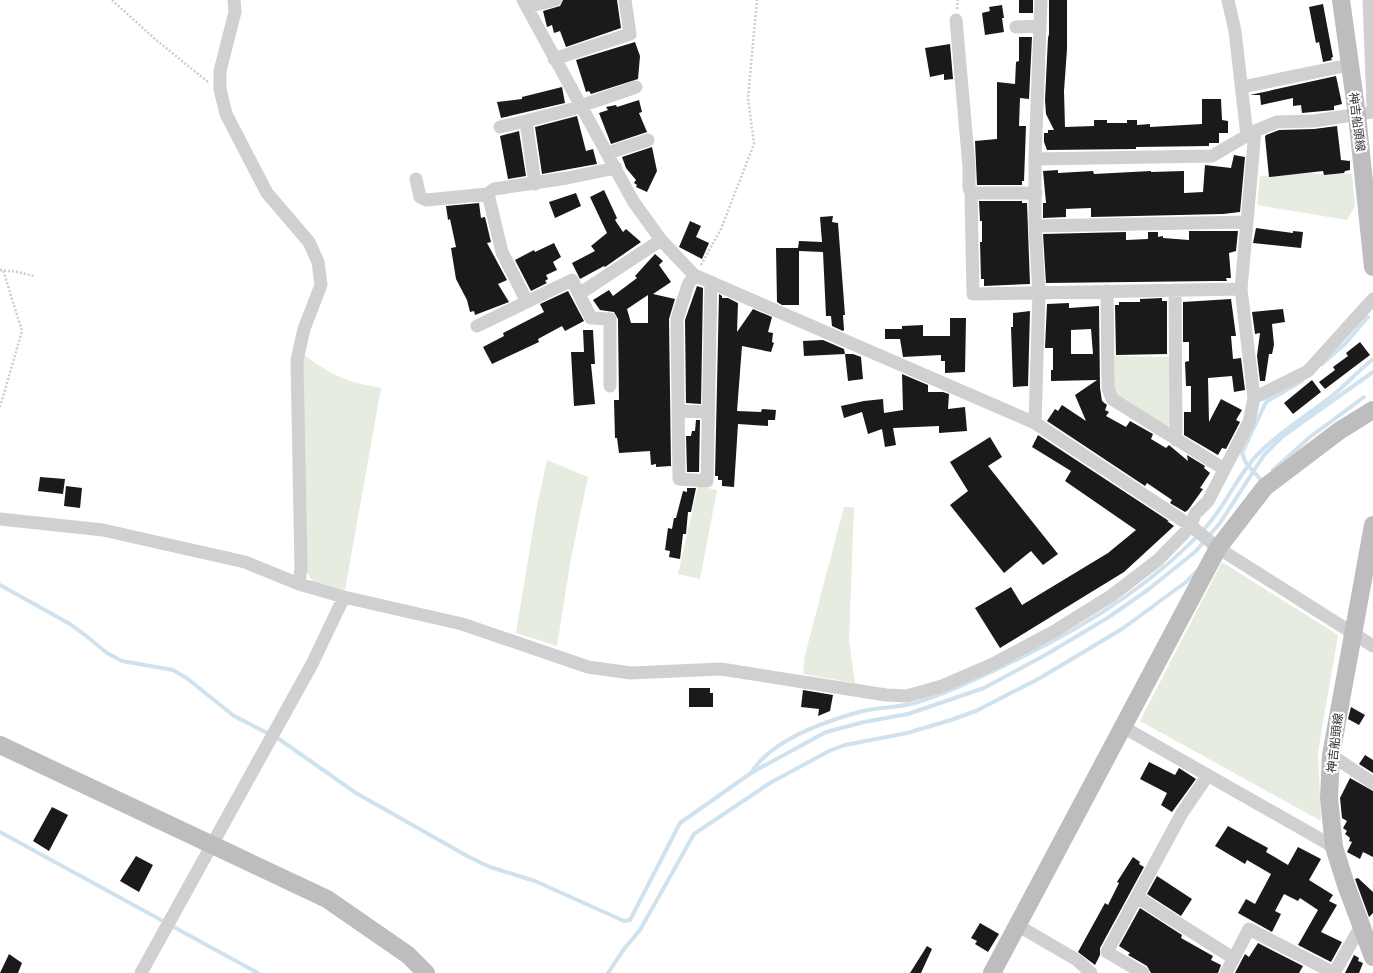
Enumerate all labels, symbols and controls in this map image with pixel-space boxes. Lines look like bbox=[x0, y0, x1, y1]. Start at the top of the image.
street label: 神吉船頭線 bbox=[1347, 91, 1369, 153]
street label: 神吉船頭線 bbox=[1323, 712, 1345, 774]

